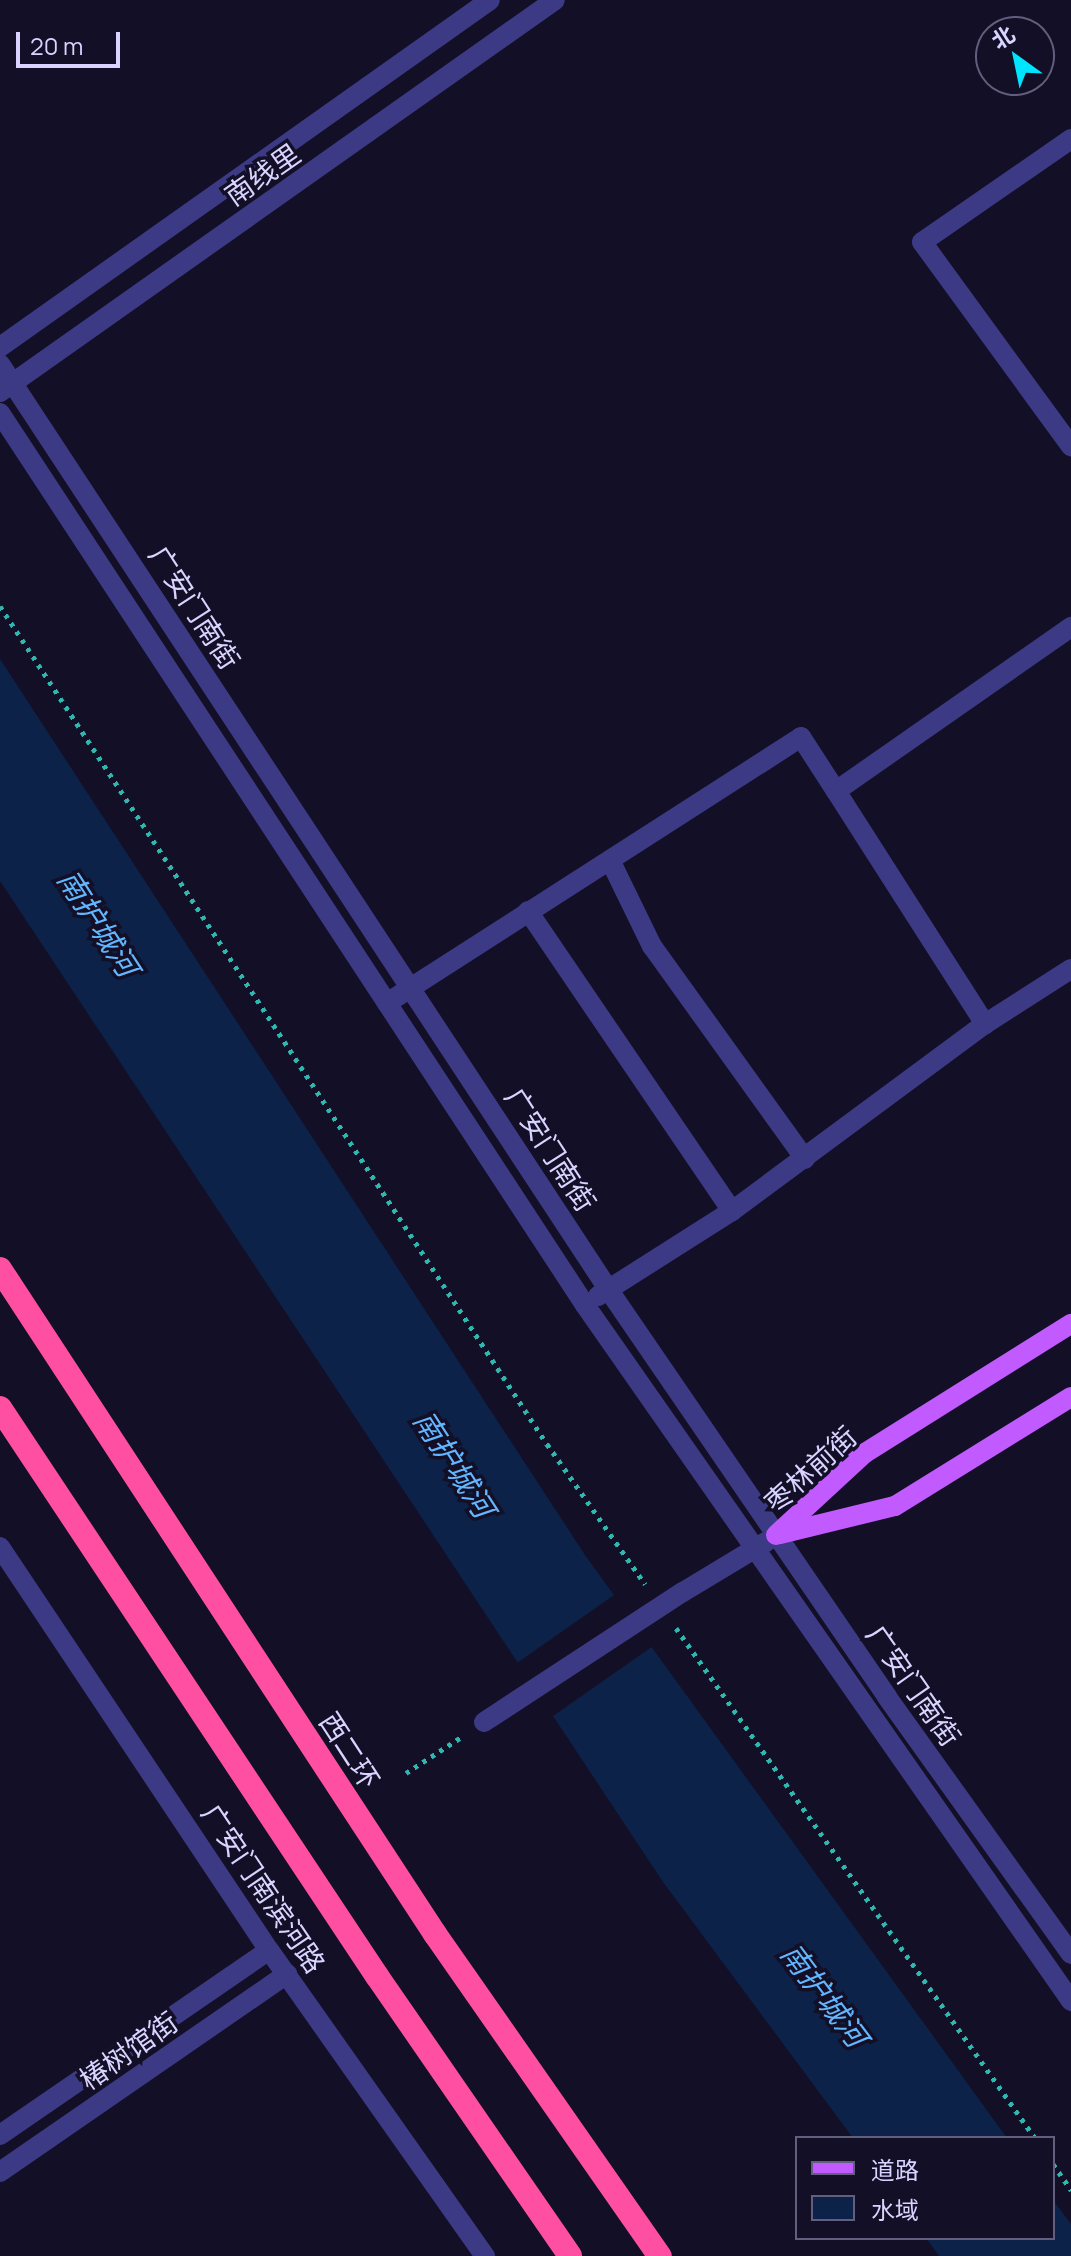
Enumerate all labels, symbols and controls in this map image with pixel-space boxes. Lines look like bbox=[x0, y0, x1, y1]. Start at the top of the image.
scale bar bbox=[20, 16, 124, 66]
north arrow bbox=[975, 16, 1055, 96]
text: 北 bbox=[986, 19, 1020, 56]
text: 20 m bbox=[30, 29, 83, 62]
street label: 南线里 bbox=[218, 136, 306, 212]
street label: 广安门南街 bbox=[143, 539, 247, 675]
water label: 南护城河 bbox=[50, 863, 146, 983]
street label: 广安门南街 bbox=[499, 1081, 603, 1217]
water label: 南护城河 bbox=[406, 1404, 502, 1524]
street label: 枣林前街 bbox=[757, 1419, 863, 1519]
street label: 广安门南街 bbox=[860, 1618, 968, 1752]
street label: 西二环 bbox=[313, 1706, 387, 1794]
street label: 广安门南滨河路 bbox=[195, 1797, 333, 1979]
water label: 南护城河 bbox=[774, 1936, 874, 2054]
street label: 椿树馆街 bbox=[72, 2004, 184, 2096]
legend bbox=[795, 2136, 1055, 2240]
text: 道路 bbox=[871, 2153, 919, 2186]
text: 水域 bbox=[871, 2193, 919, 2226]

